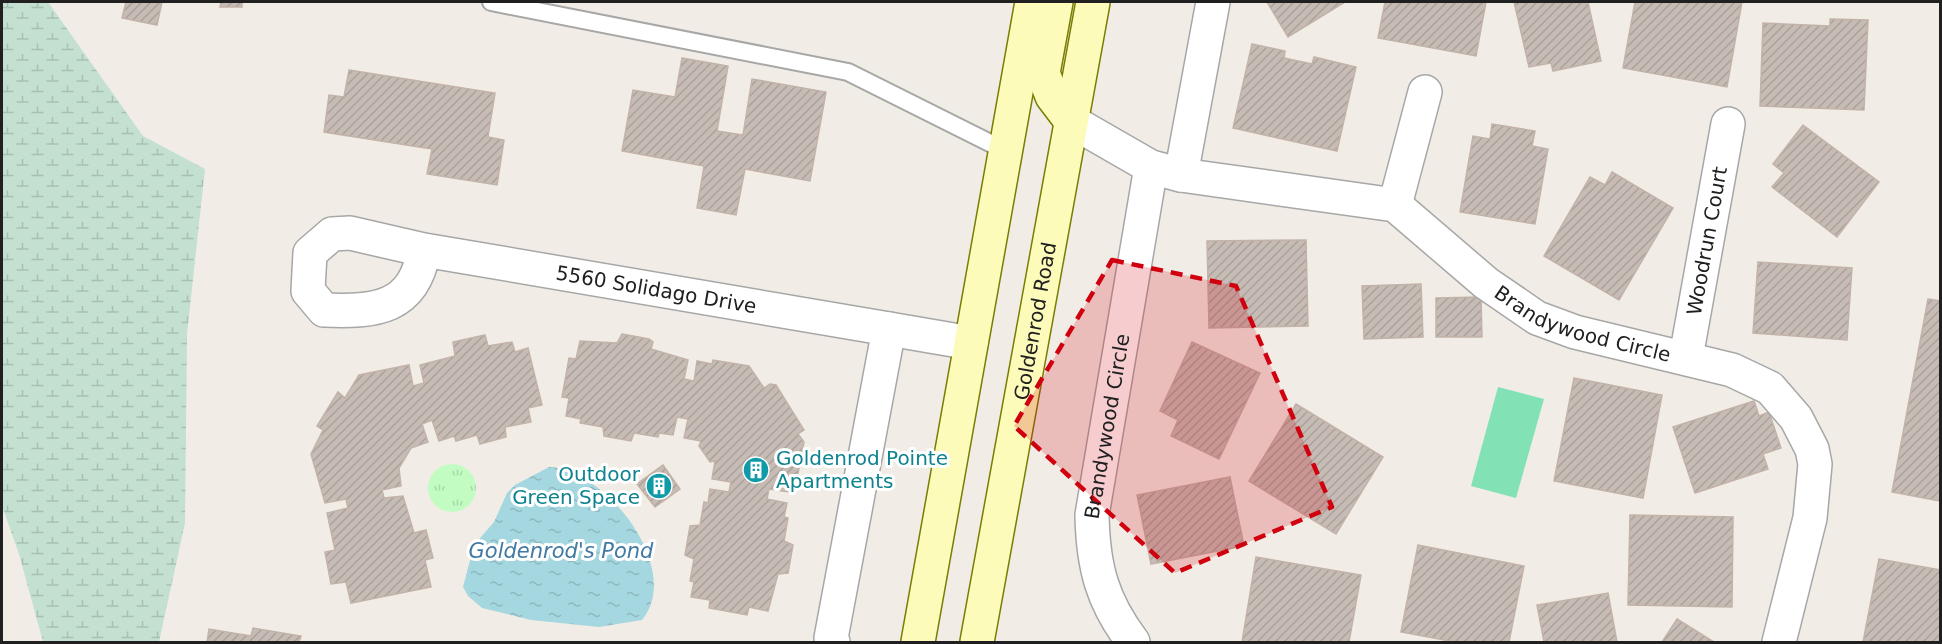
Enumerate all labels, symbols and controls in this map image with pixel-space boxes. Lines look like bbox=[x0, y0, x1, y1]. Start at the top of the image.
street label: Woodrun Court bbox=[1682, 164, 1732, 317]
street label: Goldenrod Road bbox=[1009, 240, 1061, 402]
street label: 5560 Solidago Drive bbox=[554, 261, 758, 318]
street label: Brandywood Circle bbox=[1490, 280, 1673, 367]
street label: Brandywood Circle bbox=[1080, 332, 1135, 521]
place label: Goldenrod Pointe Apartments bbox=[776, 446, 948, 493]
building icon: Goldenrod Pointe Apartments bbox=[741, 455, 771, 485]
place label: Outdoor Green Space bbox=[512, 462, 641, 509]
building icon: Outdoor Green Space bbox=[644, 471, 674, 501]
water label: Goldenrod's Pond bbox=[469, 539, 654, 563]

